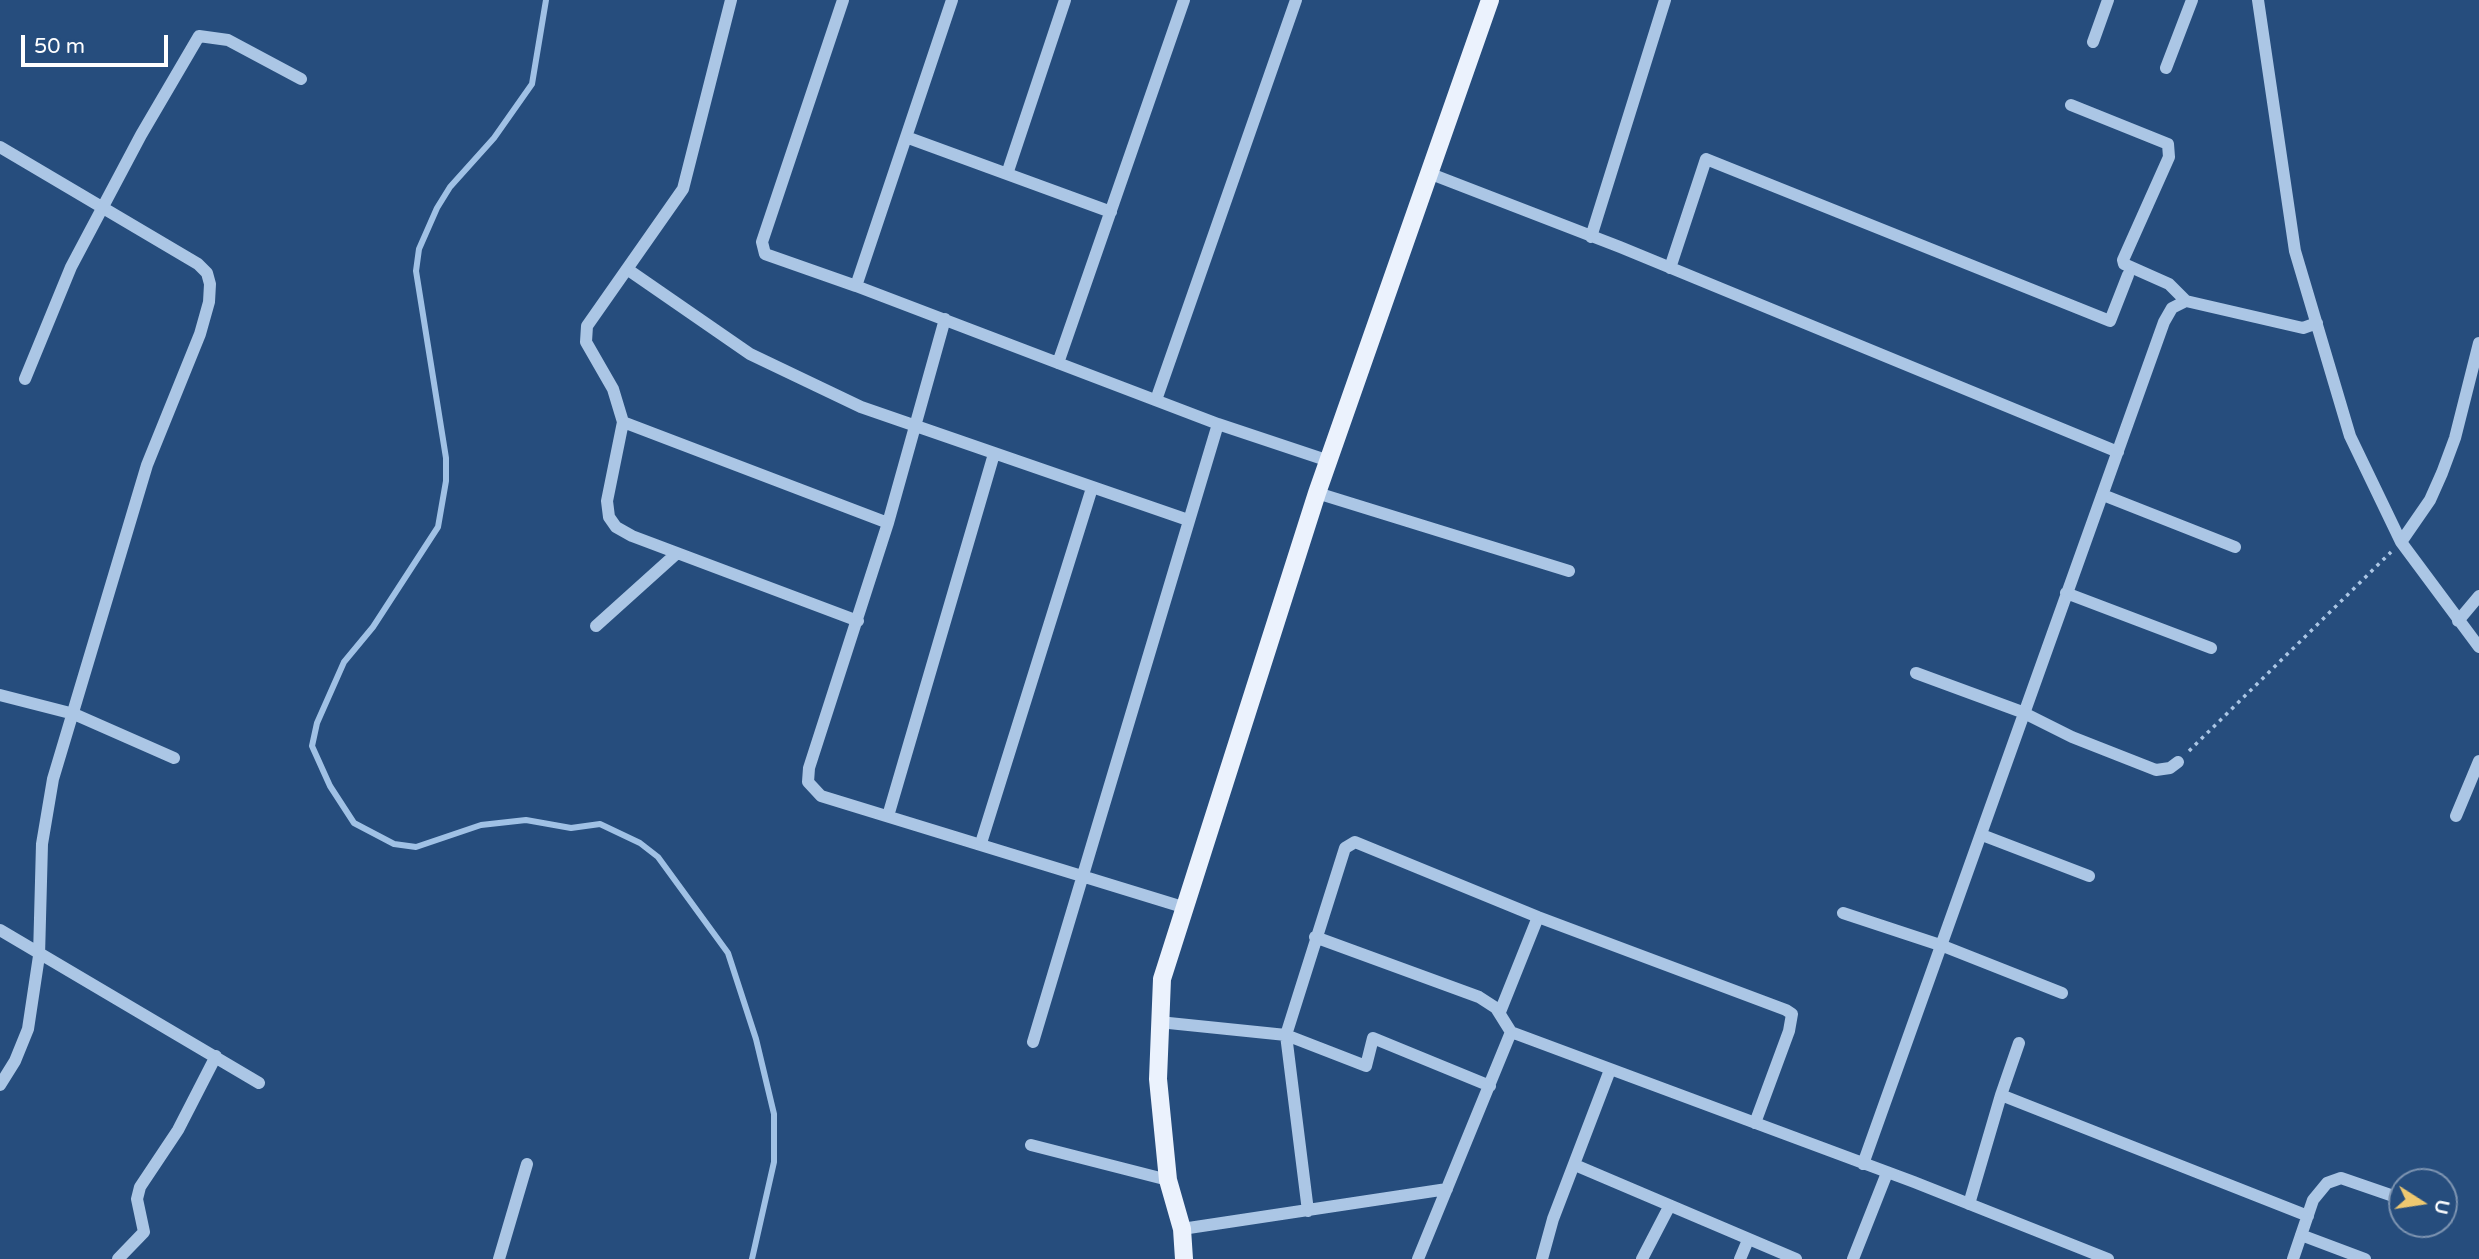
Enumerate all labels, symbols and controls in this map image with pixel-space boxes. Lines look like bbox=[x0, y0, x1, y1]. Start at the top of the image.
scale bar bbox=[24, 21, 172, 65]
text: 50 m bbox=[34, 34, 85, 59]
north arrow bbox=[2388, 1168, 2458, 1238]
text: U bbox=[2429, 1198, 2454, 1216]

